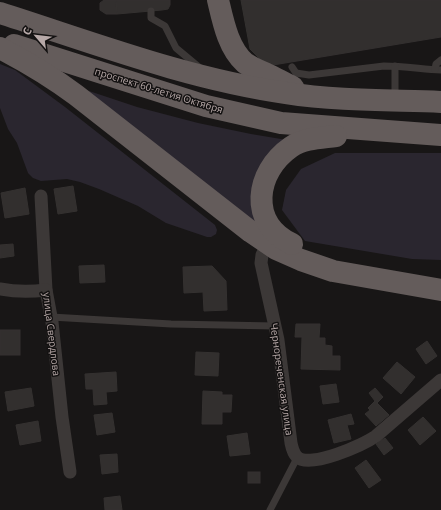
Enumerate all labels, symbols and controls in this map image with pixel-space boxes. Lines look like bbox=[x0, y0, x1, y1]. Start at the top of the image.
north arrow bbox=[16, 16, 56, 56]
text: С bbox=[18, 24, 35, 38]
street label: проспект 60-летия Октября bbox=[93, 64, 225, 116]
street label: улица Свердлова bbox=[40, 291, 64, 377]
street label: Чернореченская улица bbox=[267, 322, 297, 436]

